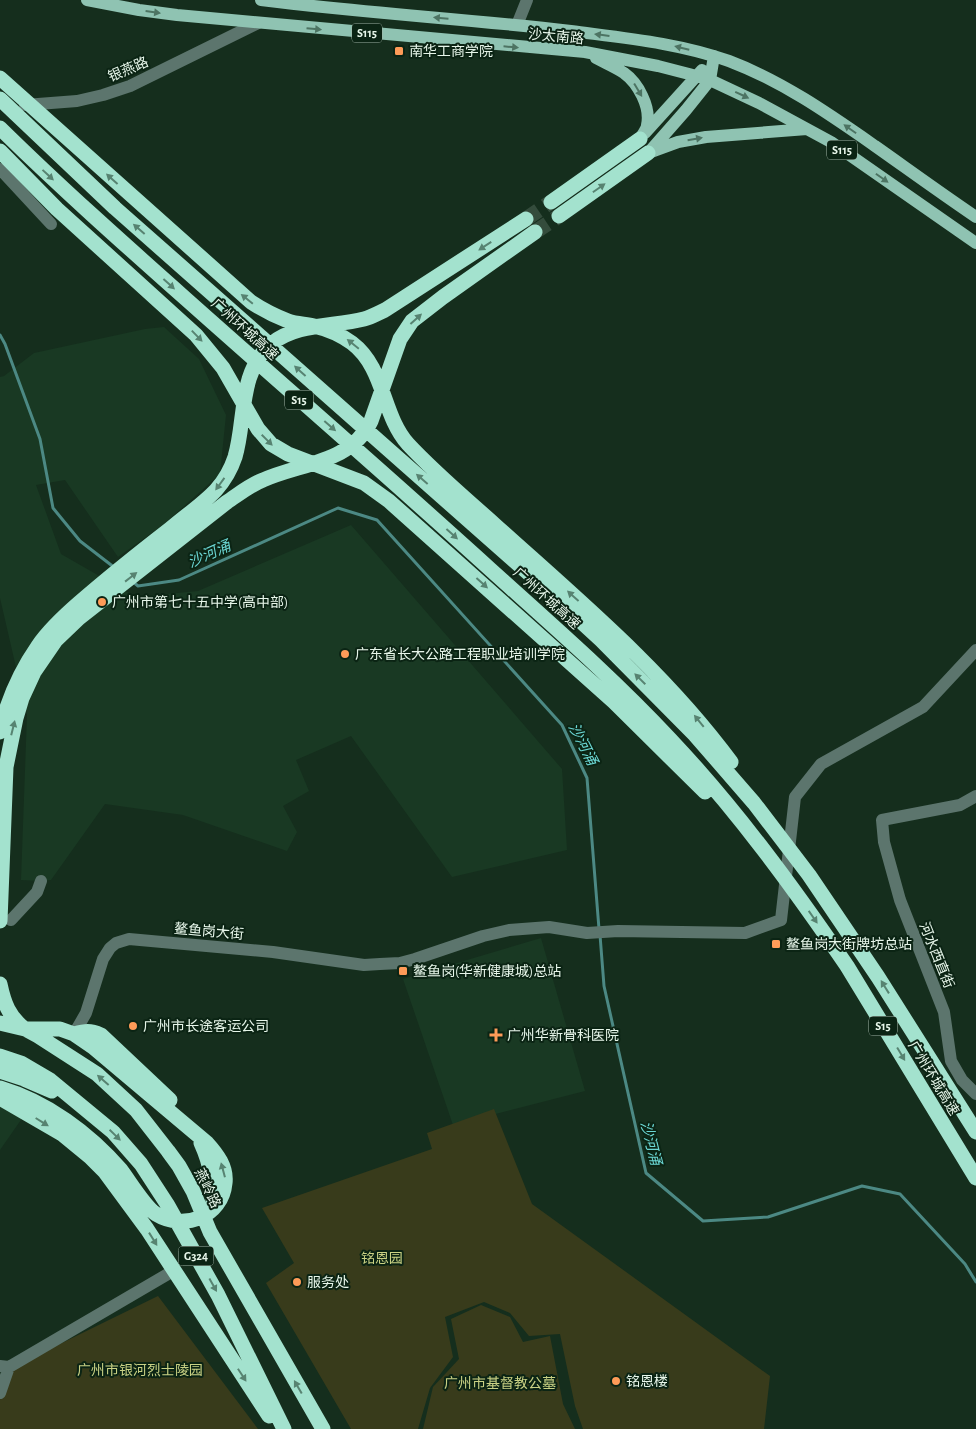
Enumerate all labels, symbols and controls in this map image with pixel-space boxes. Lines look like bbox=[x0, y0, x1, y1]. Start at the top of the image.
one-way arrow bbox=[145, 9, 161, 17]
one-way arrow bbox=[432, 13, 448, 21]
road number: S115 bbox=[352, 23, 382, 42]
one-way arrow bbox=[306, 25, 322, 33]
street label: 沙太南路 bbox=[527, 27, 585, 46]
one-way arrow bbox=[594, 31, 610, 39]
place label: 南华工商学院 bbox=[409, 43, 493, 59]
one-way arrow bbox=[503, 43, 519, 51]
one-way arrow bbox=[675, 44, 690, 52]
marker: 南华工商学院 bbox=[393, 45, 405, 57]
street label: 银燕路 bbox=[106, 54, 150, 85]
one-way arrow bbox=[633, 83, 642, 96]
one-way arrow bbox=[735, 92, 749, 100]
one-way arrow bbox=[843, 124, 857, 134]
one-way arrow bbox=[687, 135, 703, 143]
road number: S115 bbox=[827, 140, 857, 160]
one-way arrow bbox=[42, 169, 54, 181]
one-way arrow bbox=[107, 173, 119, 185]
one-way arrow bbox=[875, 173, 889, 183]
one-way arrow bbox=[592, 183, 606, 193]
one-way arrow bbox=[133, 224, 145, 235]
one-way arrow bbox=[479, 241, 492, 251]
one-way arrow bbox=[162, 278, 174, 290]
one-way arrow bbox=[241, 293, 254, 304]
street label: 广州环城高速 bbox=[208, 295, 282, 363]
one-way arrow bbox=[410, 313, 423, 324]
one-way arrow bbox=[191, 329, 203, 341]
one-way arrow bbox=[346, 339, 359, 350]
one-way arrow bbox=[294, 366, 307, 377]
road number: S15 bbox=[285, 390, 313, 410]
one-way arrow bbox=[323, 421, 336, 432]
one-way arrow bbox=[261, 434, 273, 446]
one-way arrow bbox=[415, 474, 428, 485]
one-way arrow bbox=[215, 477, 225, 491]
one-way arrow bbox=[445, 528, 457, 540]
water label: 沙河涌 bbox=[185, 537, 235, 570]
street label: 广州环城高速 bbox=[510, 564, 584, 632]
one-way arrow bbox=[124, 571, 137, 582]
one-way arrow bbox=[475, 577, 487, 589]
one-way arrow bbox=[568, 590, 580, 602]
place label: 广州市第七十五中学(高中部) bbox=[112, 594, 288, 610]
marker: 广州市第七十五中学(高中部) bbox=[96, 596, 108, 608]
place label: 广东省长大公路工程职业培训学院 bbox=[355, 646, 565, 662]
marker: 广东省长大公路工程职业培训学院 bbox=[339, 648, 351, 660]
one-way arrow bbox=[634, 673, 646, 685]
one-way arrow bbox=[694, 715, 705, 728]
water label: 沙河涌 bbox=[566, 720, 601, 769]
one-way arrow bbox=[9, 721, 17, 736]
one-way arrow bbox=[808, 911, 818, 924]
street label: 鳌鱼岗大街 bbox=[173, 920, 245, 942]
street label: 河水西直街 bbox=[916, 920, 957, 990]
place label: 鳌鱼岗大街牌坊总站 bbox=[786, 936, 912, 952]
marker: 鳌鱼岗大街牌坊总站 bbox=[770, 938, 782, 950]
place label: 鳌鱼岗(华新健康城)总站 bbox=[413, 963, 561, 979]
marker: 鳌鱼岗(华新健康城)总站 bbox=[397, 965, 409, 977]
one-way arrow bbox=[880, 980, 889, 993]
road number: S15 bbox=[869, 1016, 897, 1036]
place label: 广州市长途客运公司 bbox=[143, 1018, 269, 1034]
marker: 广州市长途客运公司 bbox=[127, 1020, 139, 1032]
place label: 广州华新骨科医院 bbox=[507, 1027, 619, 1043]
marker: 广州华新骨科医院 bbox=[489, 1028, 503, 1042]
street label: 广州环城高速 bbox=[906, 1038, 962, 1118]
one-way arrow bbox=[896, 1048, 905, 1061]
one-way arrow bbox=[97, 1074, 110, 1085]
one-way arrow bbox=[36, 1118, 49, 1127]
water label: 沙河涌 bbox=[638, 1119, 665, 1169]
one-way arrow bbox=[109, 1129, 121, 1141]
one-way arrow bbox=[219, 1163, 227, 1178]
street label: 燕岭路 bbox=[192, 1166, 224, 1210]
one-way arrow bbox=[149, 1232, 158, 1245]
road number: G324 bbox=[178, 1246, 214, 1266]
park label: 铭恩园 bbox=[361, 1251, 403, 1266]
place label: 服务处 bbox=[307, 1275, 349, 1290]
marker: 服务处 bbox=[291, 1276, 303, 1288]
one-way arrow bbox=[208, 1279, 217, 1292]
park label: 广州市银河烈士陵园 bbox=[77, 1362, 203, 1378]
one-way arrow bbox=[237, 1368, 247, 1381]
place label: 铭恩楼 bbox=[626, 1374, 668, 1389]
park label: 广州市基督教公墓 bbox=[444, 1375, 556, 1391]
marker: 铭恩楼 bbox=[610, 1375, 622, 1387]
one-way arrow bbox=[294, 1380, 303, 1393]

